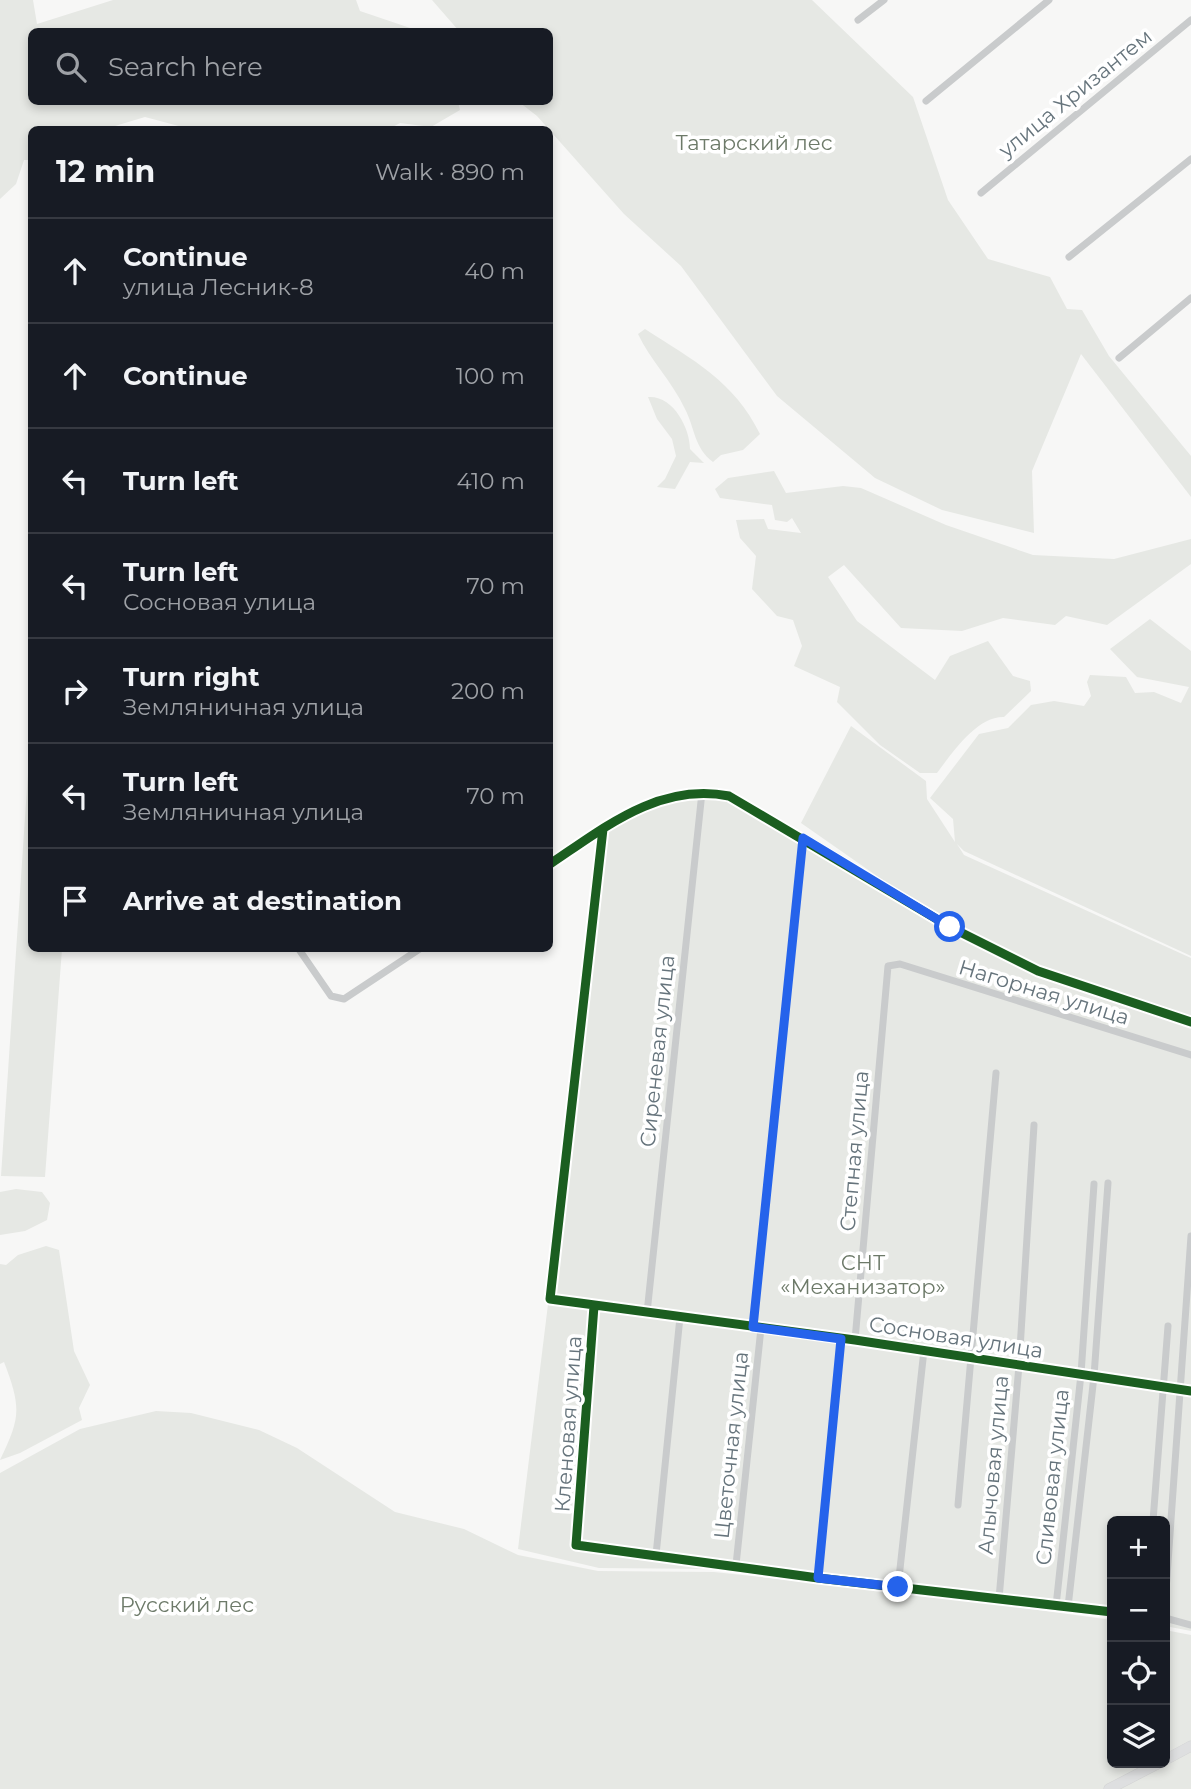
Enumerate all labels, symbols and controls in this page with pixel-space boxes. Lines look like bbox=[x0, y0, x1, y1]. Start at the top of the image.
street label: улица Хризантем bbox=[993, 24, 1157, 163]
search box bbox=[28, 28, 553, 105]
icon: search bbox=[52, 48, 90, 86]
text: Search here bbox=[108, 51, 263, 83]
park label: Татарский лес bbox=[675, 130, 833, 155]
text: 12 min bbox=[56, 153, 155, 190]
text: Walk · 890 m bbox=[375, 158, 525, 186]
text: Continue bbox=[123, 241, 248, 273]
icon: ahead bbox=[56, 252, 94, 290]
text: 40 m bbox=[464, 257, 525, 285]
text: улица Лесник-8 bbox=[123, 273, 314, 301]
icon: ahead bbox=[56, 357, 94, 395]
text: Continue bbox=[123, 360, 248, 392]
text: 100 m bbox=[456, 362, 525, 390]
icon: left bbox=[56, 462, 94, 500]
text: Turn left bbox=[123, 465, 239, 497]
text: 410 m bbox=[456, 467, 525, 495]
text: Turn left bbox=[123, 556, 239, 588]
icon: left bbox=[56, 567, 94, 605]
text: 70 m bbox=[466, 572, 525, 600]
text: Сосновая улица bbox=[123, 588, 316, 616]
text: Turn right bbox=[123, 661, 259, 693]
icon: right bbox=[56, 672, 94, 710]
text: 200 m bbox=[451, 677, 525, 705]
text: Земляничная улица bbox=[123, 693, 364, 721]
text: Turn left bbox=[123, 766, 239, 798]
icon: left bbox=[56, 777, 94, 815]
text: 70 m bbox=[466, 782, 525, 810]
text: Земляничная улица bbox=[123, 798, 364, 826]
icon: arrive bbox=[56, 882, 94, 920]
text: Arrive at destination bbox=[123, 885, 402, 917]
route start bbox=[934, 911, 965, 942]
street label: Сиреневая улица bbox=[634, 954, 680, 1148]
street label: Нагорная улица bbox=[956, 954, 1132, 1030]
street label: Степная улица bbox=[835, 1069, 873, 1233]
park label: СНТ «Механизатор» bbox=[780, 1250, 946, 1299]
street label: Сосновая улица bbox=[867, 1311, 1045, 1363]
street label: Кленовая улица bbox=[549, 1335, 587, 1513]
street label: Цветочная улица bbox=[709, 1350, 753, 1540]
street label: Алычовая улица bbox=[973, 1374, 1013, 1556]
street label: Сливовая улица bbox=[1030, 1388, 1074, 1566]
map controls bbox=[1107, 1516, 1170, 1768]
button: + bbox=[1107, 1516, 1170, 1579]
route end bbox=[882, 1571, 913, 1602]
button: − bbox=[1107, 1579, 1170, 1642]
park label: Русский лес bbox=[120, 1592, 254, 1617]
button: locate bbox=[1107, 1642, 1170, 1705]
button: layers bbox=[1107, 1705, 1170, 1768]

